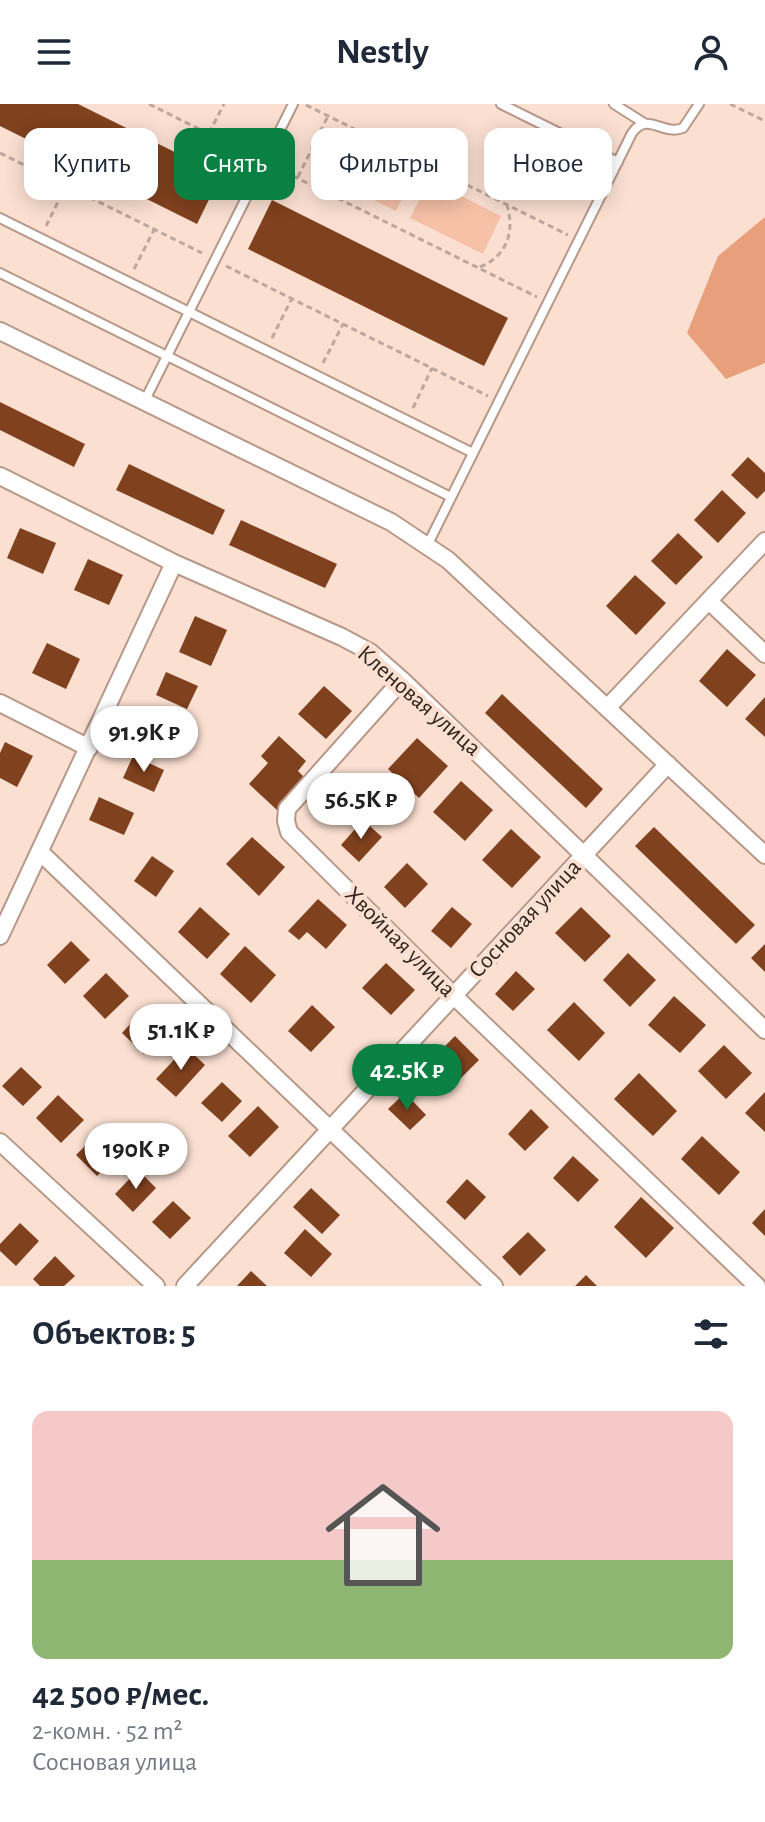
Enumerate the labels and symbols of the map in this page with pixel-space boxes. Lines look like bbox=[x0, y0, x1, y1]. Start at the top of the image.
street label: Кленовая улица bbox=[353, 641, 485, 761]
pin: 91.9K ₽ bbox=[70, 706, 218, 774]
pin: 56.5K ₽ bbox=[287, 773, 435, 841]
street label: Сосновая улица bbox=[464, 855, 586, 983]
street label: Хвойная улица bbox=[340, 882, 460, 1002]
pin: 51.1K ₽ bbox=[107, 1004, 255, 1072]
pin: 42.5K ₽ bbox=[333, 1044, 481, 1112]
pin: 190K ₽ bbox=[71, 1123, 201, 1191]

